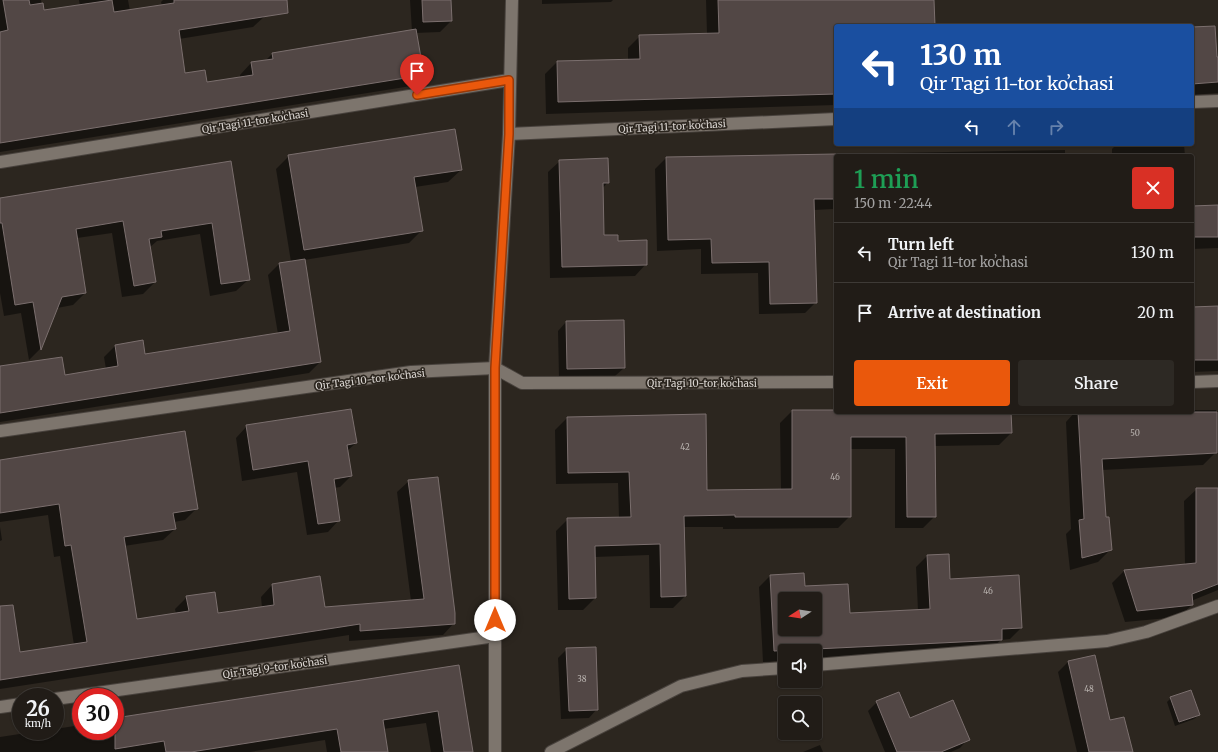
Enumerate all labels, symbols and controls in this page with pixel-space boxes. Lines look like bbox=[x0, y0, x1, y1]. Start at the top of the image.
text: 130 m bbox=[920, 37, 1002, 73]
icon: left bbox=[854, 40, 906, 92]
pin bbox=[400, 54, 434, 95]
icon: arrive bbox=[406, 60, 428, 82]
text: Qir Tagi 11-tor koʼchasi bbox=[920, 72, 1114, 95]
street label: Qir Tagi 11-tor koʼchasi bbox=[201, 107, 309, 136]
icon: left bbox=[961, 116, 983, 138]
icon: ahead bbox=[1003, 116, 1025, 138]
icon: right bbox=[1045, 116, 1067, 138]
street label: Qir Tagi 11-tor koʼchasi bbox=[618, 117, 726, 136]
text: 1 min bbox=[854, 164, 919, 195]
button: close bbox=[1132, 167, 1174, 209]
text: 150 m · 22:44 bbox=[854, 195, 932, 212]
text: Turn left bbox=[888, 235, 954, 254]
icon: left bbox=[854, 242, 876, 264]
text: 130 m bbox=[1131, 243, 1174, 262]
text: Qir Tagi 11-tor koʼchasi bbox=[888, 254, 1028, 271]
icon: arrive bbox=[854, 302, 876, 324]
text: Arrive at destination bbox=[888, 303, 1041, 322]
text: 20 m bbox=[1137, 303, 1174, 322]
button: Exit bbox=[854, 360, 1010, 406]
button: Share bbox=[1018, 360, 1174, 406]
street label: Qir Tagi 10-tor koʼchasi bbox=[315, 366, 425, 393]
street label: Qir Tagi 10-tor koʼchasi bbox=[647, 377, 757, 390]
house number: 50 bbox=[1130, 428, 1140, 438]
house number: 42 bbox=[680, 442, 690, 452]
house number: 46 bbox=[830, 472, 840, 482]
house number: 46 bbox=[983, 586, 993, 596]
north arrow bbox=[778, 592, 822, 636]
map controls bbox=[778, 592, 822, 740]
position arrow bbox=[474, 599, 516, 641]
button: sound bbox=[778, 644, 822, 688]
street label: Qir Tagi 9-tor koʼchasi bbox=[222, 654, 328, 681]
house number: 38 bbox=[577, 674, 587, 684]
house number: 48 bbox=[1084, 684, 1094, 694]
speed limit sign: 30 bbox=[72, 688, 124, 740]
text: 26 bbox=[26, 696, 50, 721]
button: search bbox=[778, 696, 822, 740]
text: km/h bbox=[25, 717, 51, 730]

